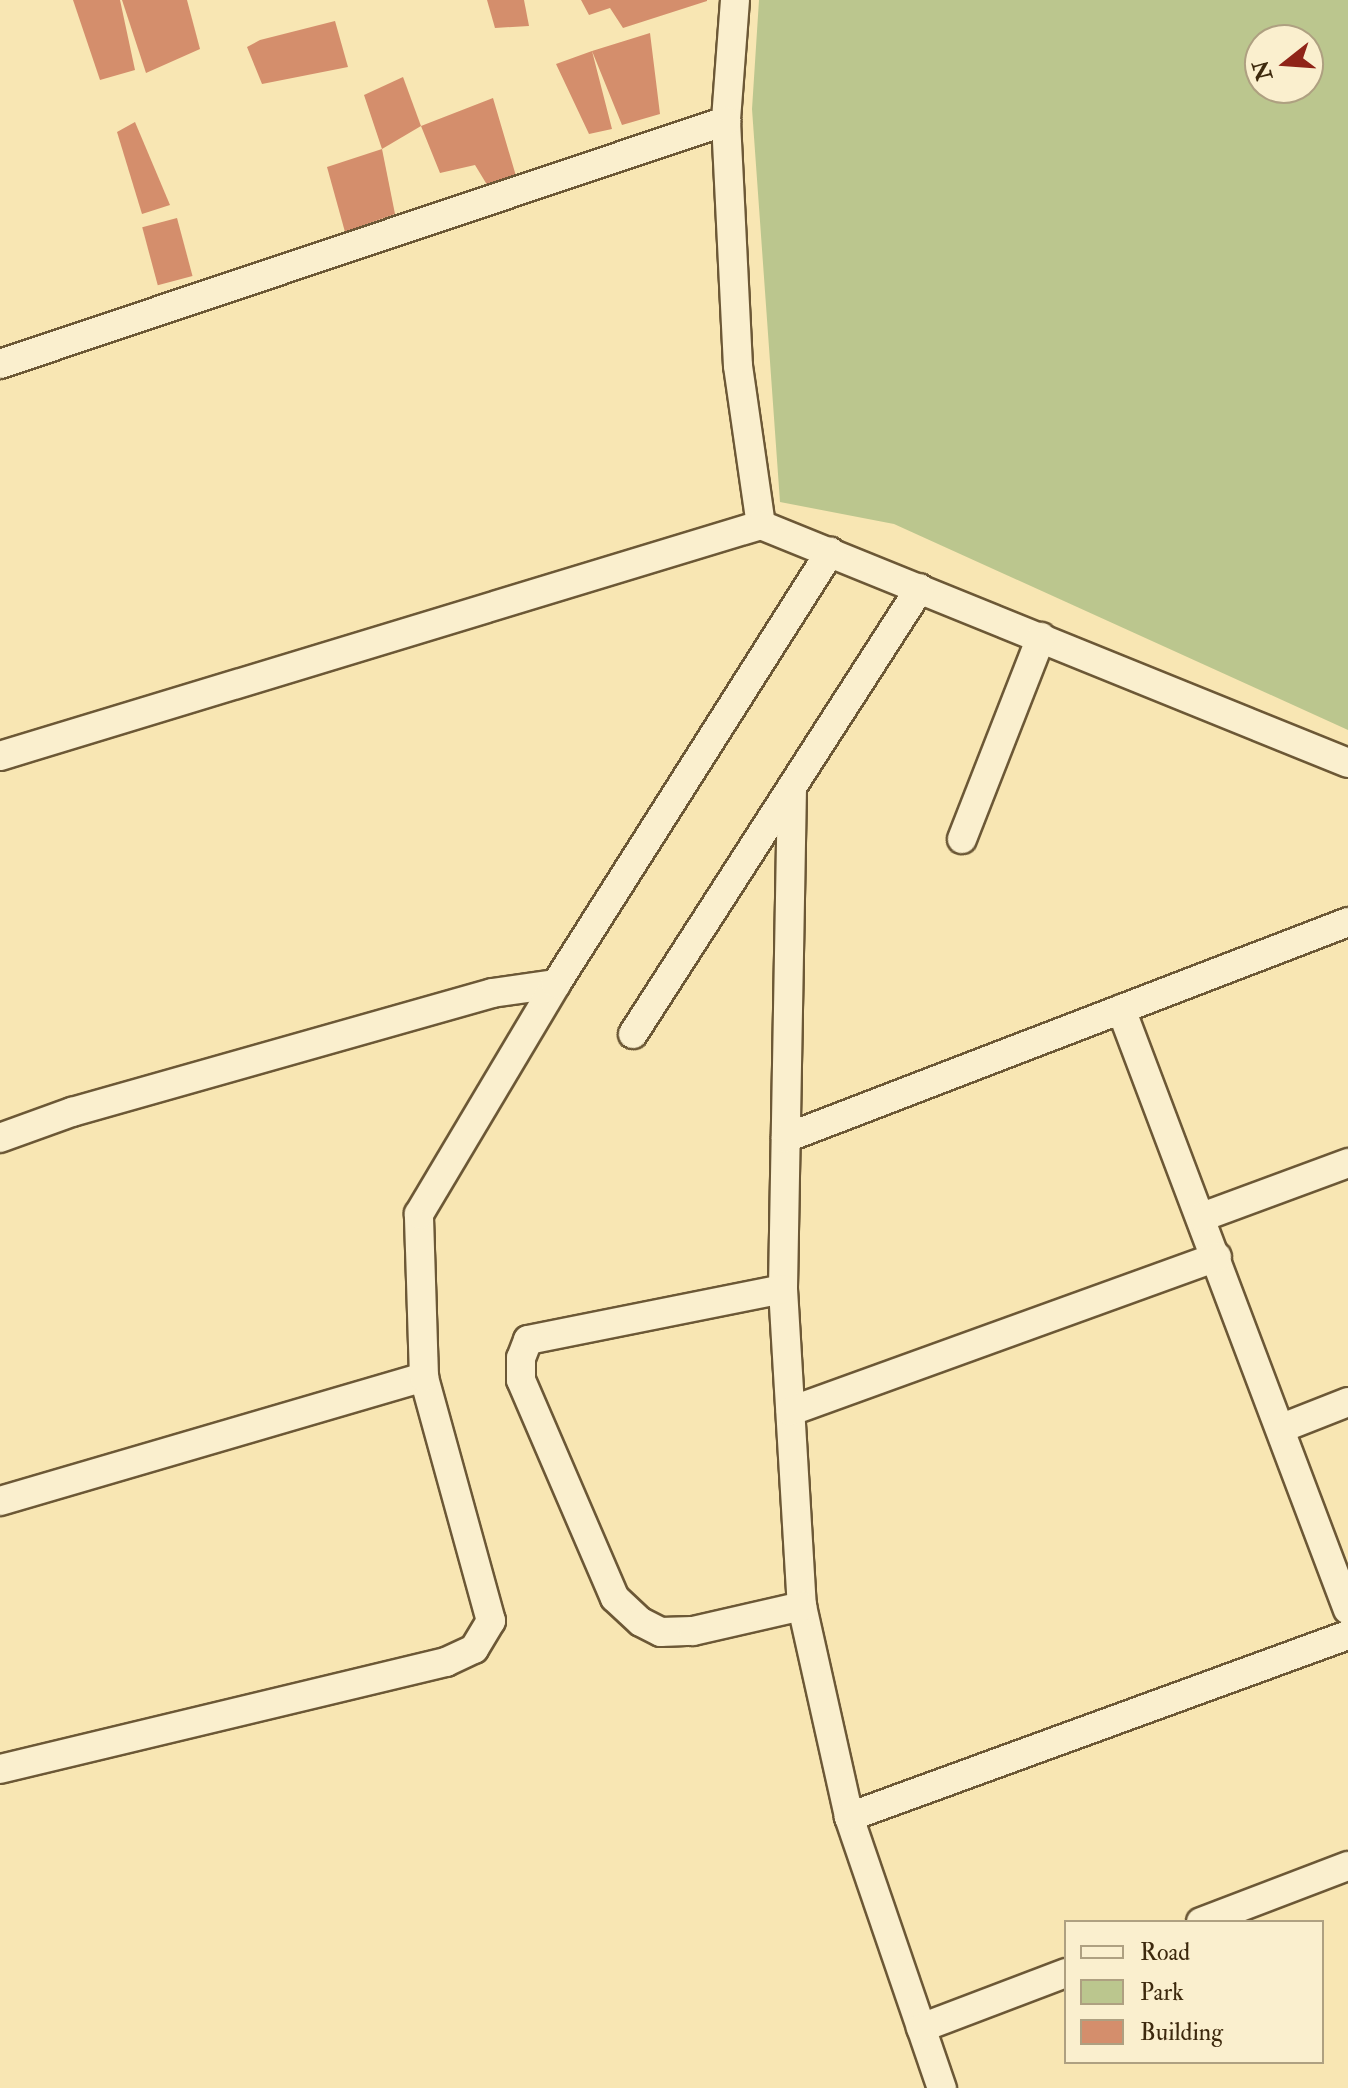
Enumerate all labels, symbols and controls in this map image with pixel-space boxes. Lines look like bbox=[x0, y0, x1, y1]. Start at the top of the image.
north arrow bbox=[1244, 24, 1324, 104]
text: N bbox=[1247, 57, 1279, 84]
legend bbox=[1064, 1920, 1324, 2064]
text: Road bbox=[1140, 1937, 1190, 1968]
text: Park bbox=[1140, 1977, 1184, 2008]
text: Building bbox=[1140, 2017, 1223, 2048]

